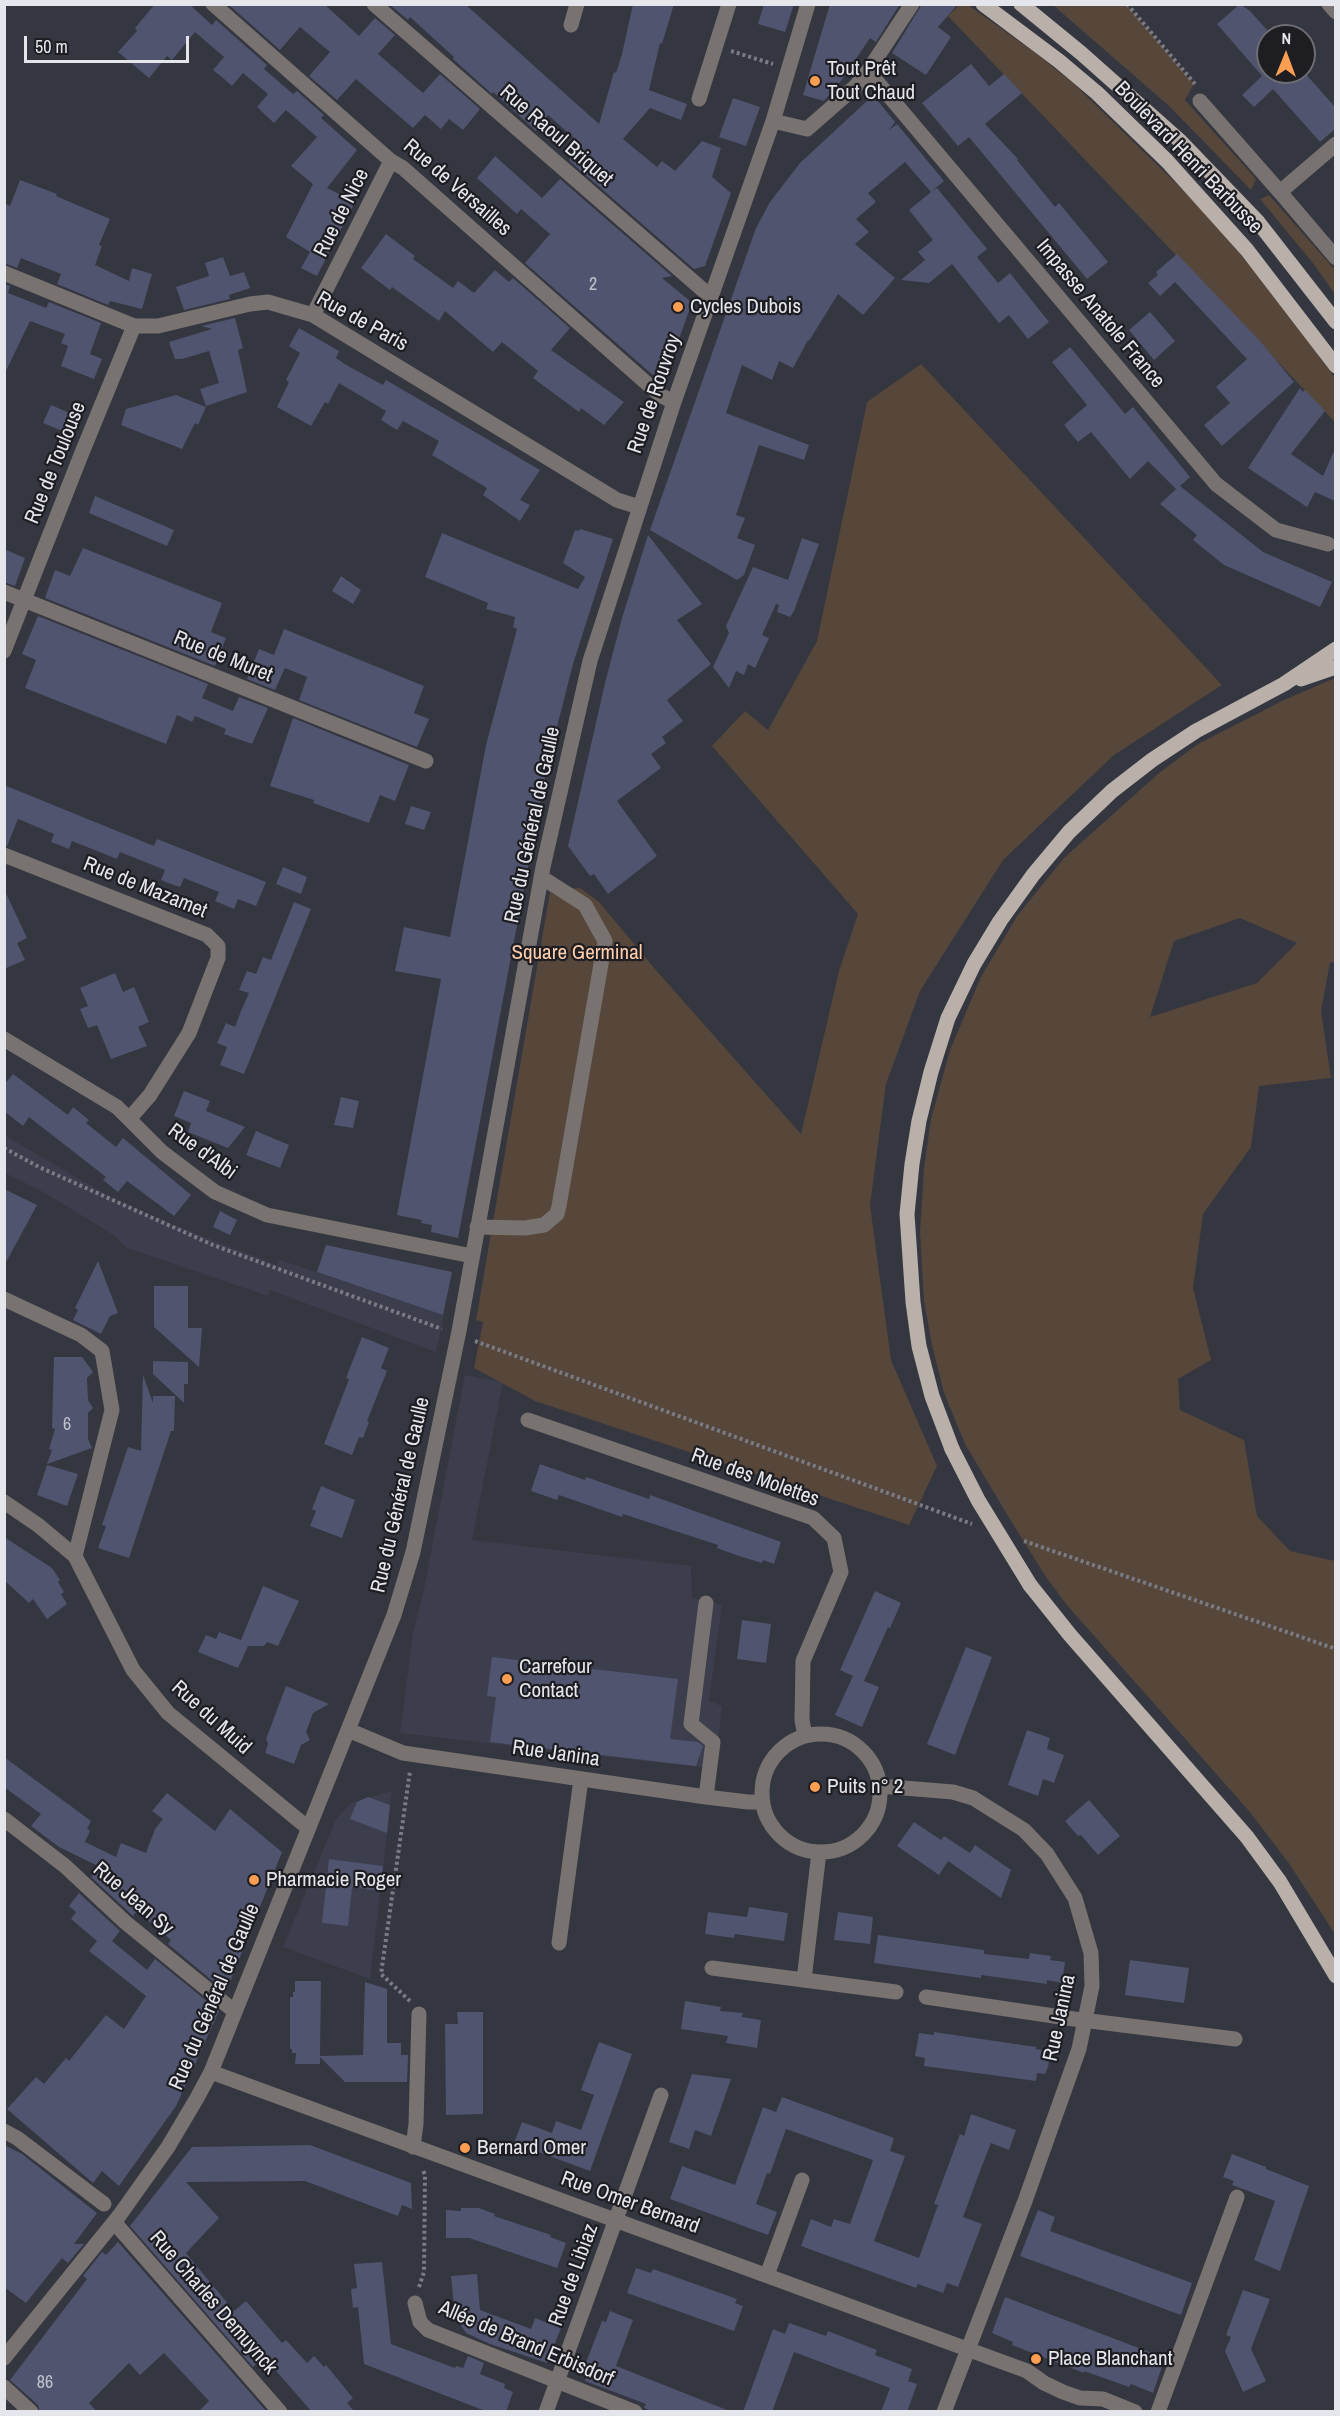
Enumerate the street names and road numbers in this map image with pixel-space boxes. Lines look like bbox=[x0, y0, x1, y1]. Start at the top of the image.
street label: Boulevard Henri Barbusse bbox=[1109, 77, 1267, 239]
street label: Rue Raoul Briquet bbox=[494, 80, 618, 192]
street label: Rue de Versailles bbox=[398, 134, 516, 242]
street label: Rue de Nice bbox=[309, 165, 375, 261]
street label: Impasse Anatole France bbox=[1030, 234, 1170, 394]
street label: Rue de Paris bbox=[312, 287, 412, 357]
street label: Rue de Rouvroy bbox=[623, 331, 687, 457]
street label: Rue de Toulouse bbox=[20, 398, 92, 528]
street label: Rue de Muret bbox=[170, 626, 276, 688]
street label: Rue du Général de Gaulle bbox=[500, 725, 566, 925]
street label: Rue de Mazamet bbox=[79, 852, 211, 924]
street label: Rue d'Albi bbox=[163, 1119, 241, 1185]
street label: Rue du Général de Gaulle bbox=[366, 1395, 436, 1595]
street label: Rue des Molettes bbox=[688, 1443, 822, 1513]
street label: Rue du Muid bbox=[166, 1676, 256, 1760]
street label: Rue Janina bbox=[511, 1735, 601, 1773]
street label: Rue Jean Sy bbox=[88, 1857, 178, 1941]
street label: Rue du Général de Gaulle bbox=[164, 1900, 266, 2094]
street label: Rue Janina bbox=[1039, 1972, 1081, 2064]
street label: Rue Omer Bernard bbox=[557, 2166, 703, 2240]
street label: Rue de Libiaz bbox=[544, 2220, 604, 2330]
street label: Rue Charles Demuynck bbox=[144, 2226, 282, 2380]
street label: Allée de Brand Erbisdorf bbox=[435, 2296, 617, 2392]

